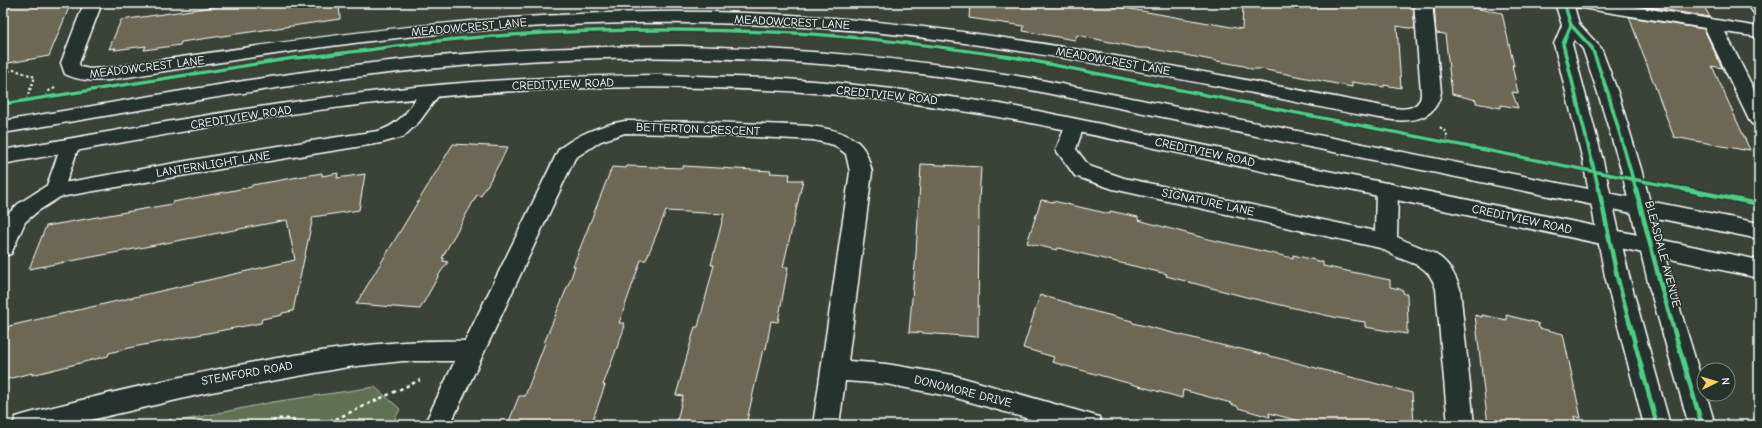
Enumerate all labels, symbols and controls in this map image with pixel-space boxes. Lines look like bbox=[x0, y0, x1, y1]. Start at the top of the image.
street label: MEADOWCREST LANE bbox=[734, 12, 850, 32]
street label: MEADOWCREST LANE bbox=[411, 15, 527, 39]
street label: MEADOWCREST LANE bbox=[1055, 44, 1171, 78]
street label: MEADOWCREST LANE bbox=[89, 53, 205, 81]
street label: CREDITVIEW ROAD bbox=[512, 75, 614, 93]
street label: CREDITVIEW ROAD bbox=[836, 83, 938, 107]
street label: CREDITVIEW ROAD bbox=[189, 102, 293, 132]
street label: BETTERTON CRESCENT bbox=[636, 120, 761, 138]
street label: CREDITVIEW ROAD bbox=[1154, 135, 1256, 169]
street label: LANTERNLIGHT LANE bbox=[155, 148, 271, 180]
street label: SIGNATURE LANE bbox=[1160, 185, 1256, 219]
street label: BLEASDALE AVENUE bbox=[1642, 199, 1684, 309]
street label: CREDITVIEW ROAD bbox=[1471, 202, 1573, 236]
street label: STEMFORD ROAD bbox=[200, 358, 294, 388]
north arrow bbox=[1696, 362, 1736, 402]
street label: DONOMORE DRIVE bbox=[913, 372, 1013, 410]
text: N bbox=[1719, 377, 1732, 385]

